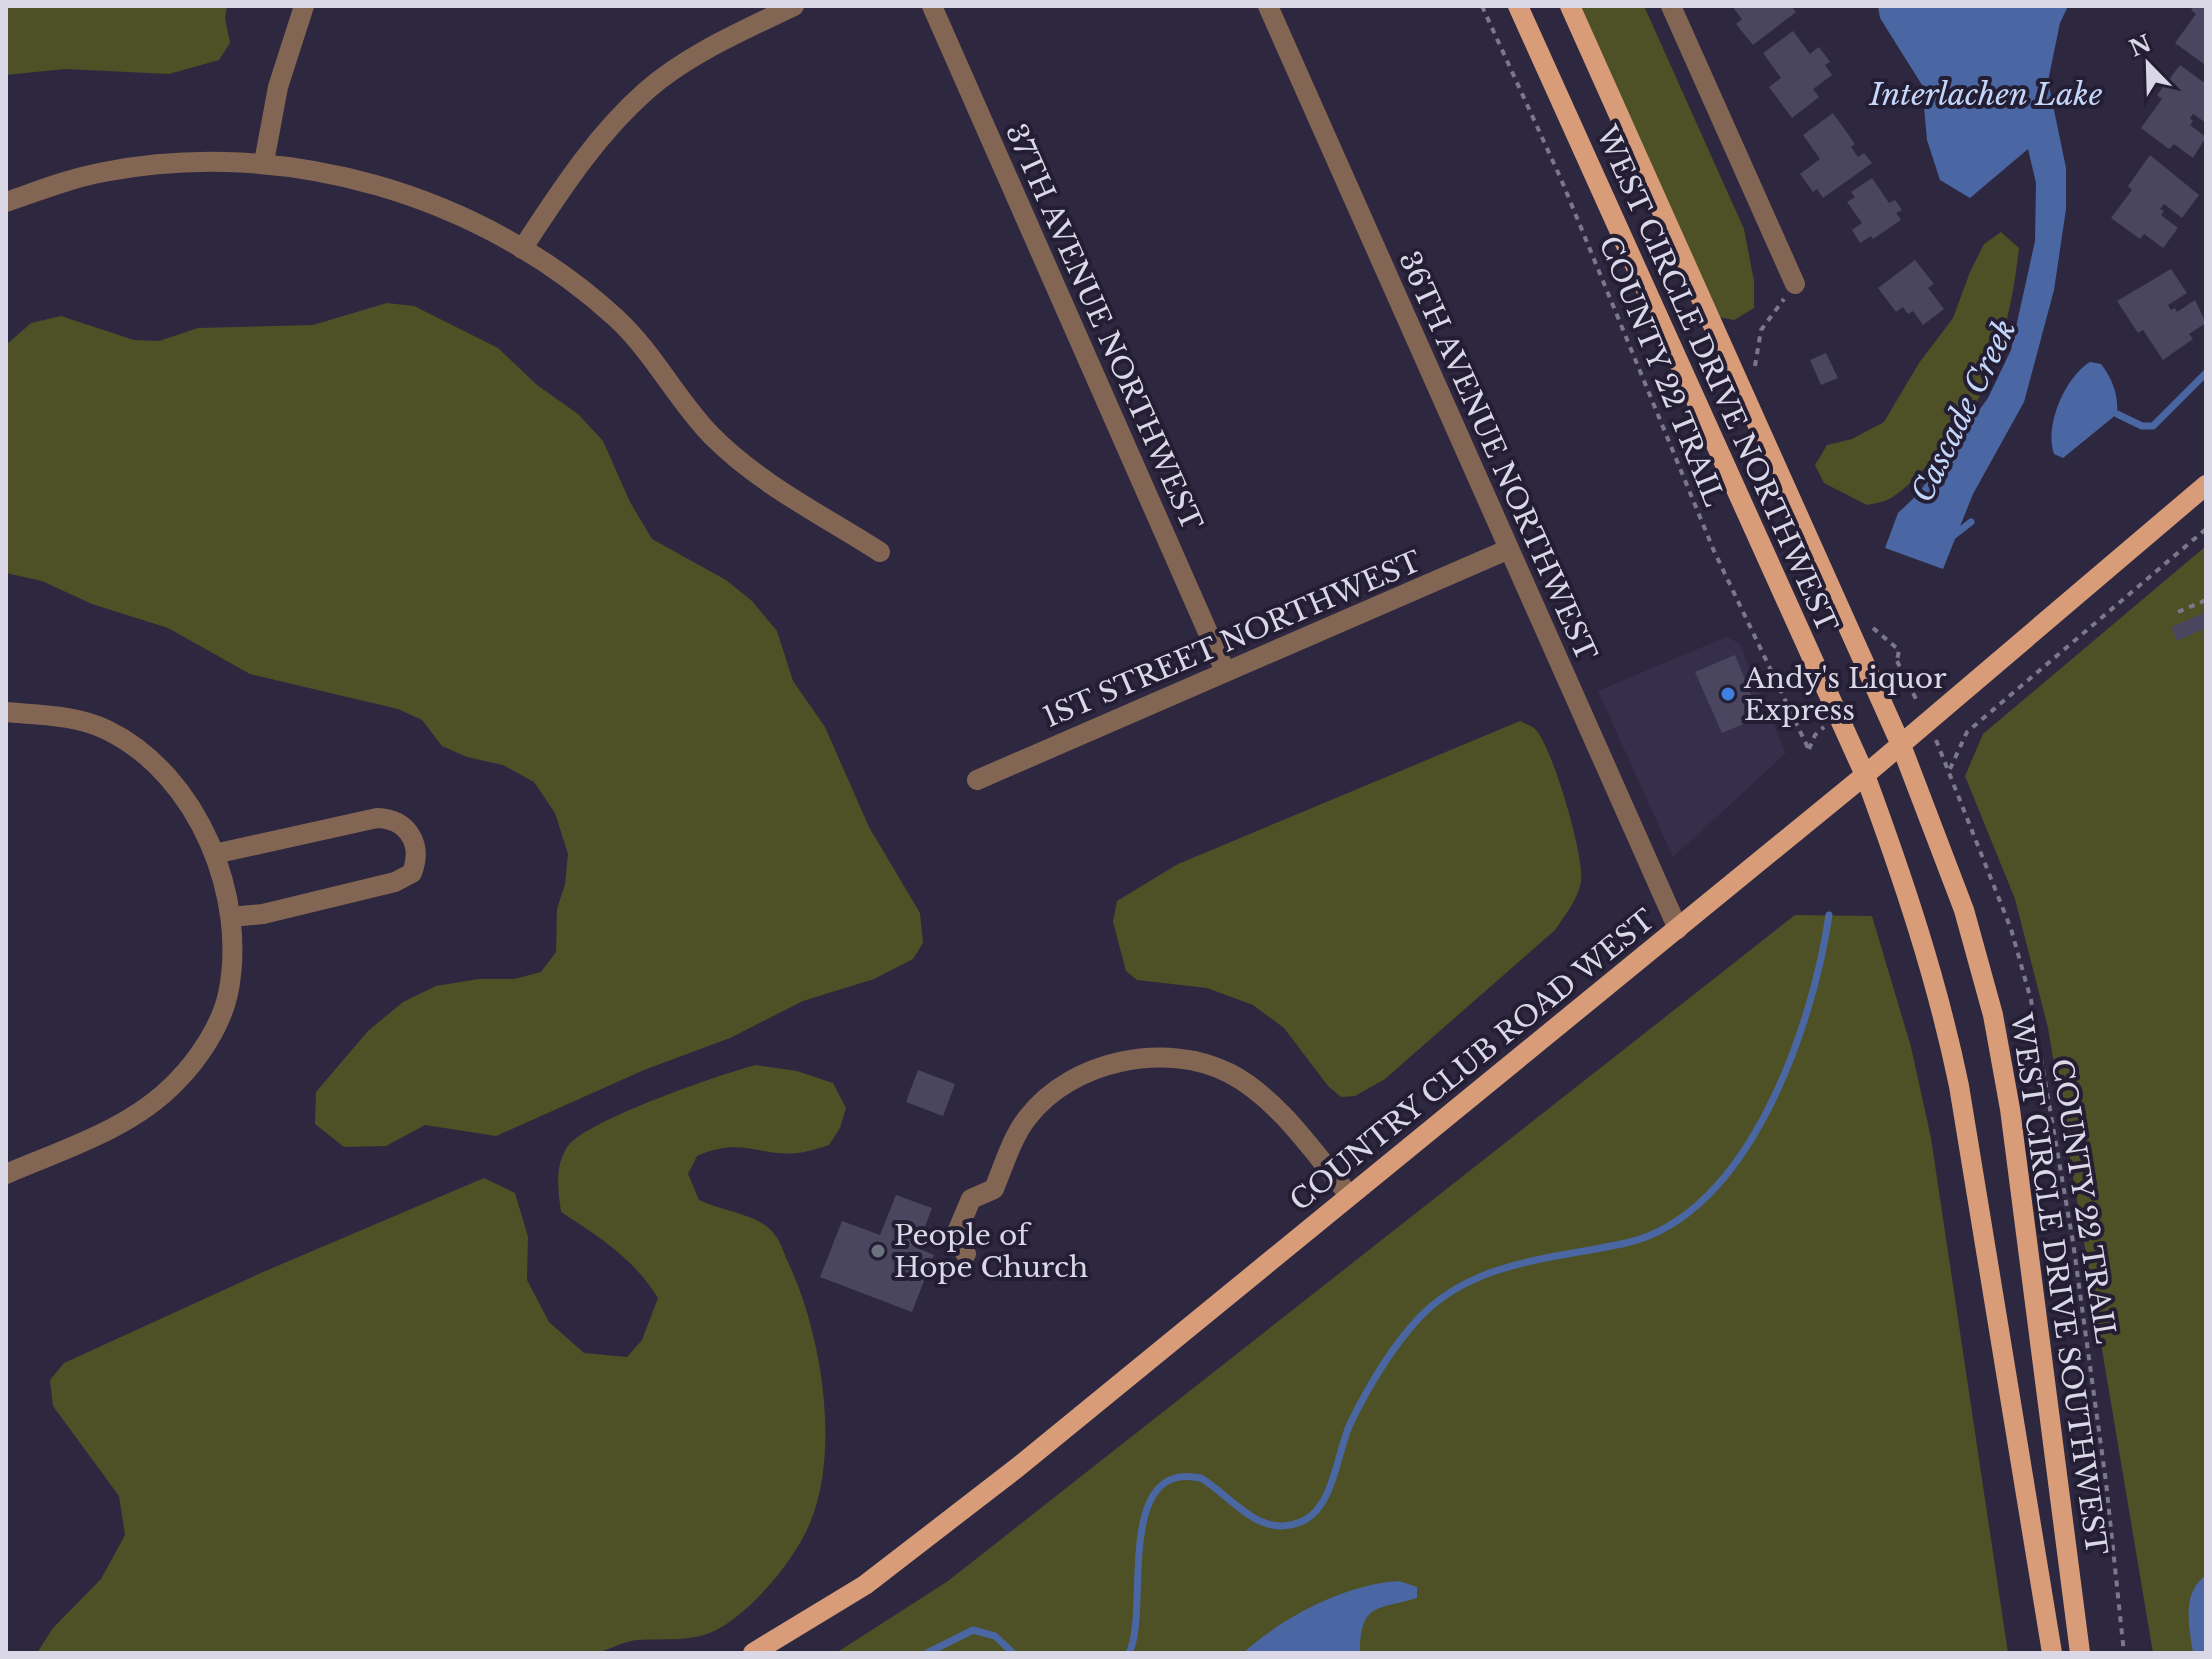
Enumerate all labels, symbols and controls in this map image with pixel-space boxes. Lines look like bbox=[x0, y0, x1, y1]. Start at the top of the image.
north arrow bbox=[2108, 24, 2188, 104]
text: N bbox=[2126, 29, 2155, 63]
water label: Interlachen Lake bbox=[1869, 76, 2103, 113]
street label: 37TH AVENUE NORTHWEST bbox=[998, 119, 1209, 536]
street label: WEST CIRCLE DRIVE NORTHWEST bbox=[1588, 120, 1845, 638]
street label: COUNTY 22 TRAIL bbox=[1591, 231, 1732, 511]
street label: 36TH AVENUE NORTHWEST bbox=[1391, 246, 1604, 667]
water label: Cascade Creek bbox=[1903, 313, 2024, 508]
street label: 1ST STREET NORTHWEST bbox=[1038, 544, 1427, 735]
place label: Andy's Liquor Express bbox=[1743, 661, 1947, 728]
marker: Andy's Liquor Express bbox=[1719, 685, 1737, 703]
street label: COUNTRY CLUB ROAD WEST bbox=[1283, 902, 1662, 1218]
street label: WEST CIRCLE DRIVE SOUTHWEST bbox=[2003, 1010, 2114, 1558]
street label: COUNTY 22 TRAIL bbox=[2044, 1056, 2123, 1346]
place label: People of Hope Church bbox=[894, 1218, 1088, 1285]
marker: People of Hope Church bbox=[869, 1242, 887, 1260]

